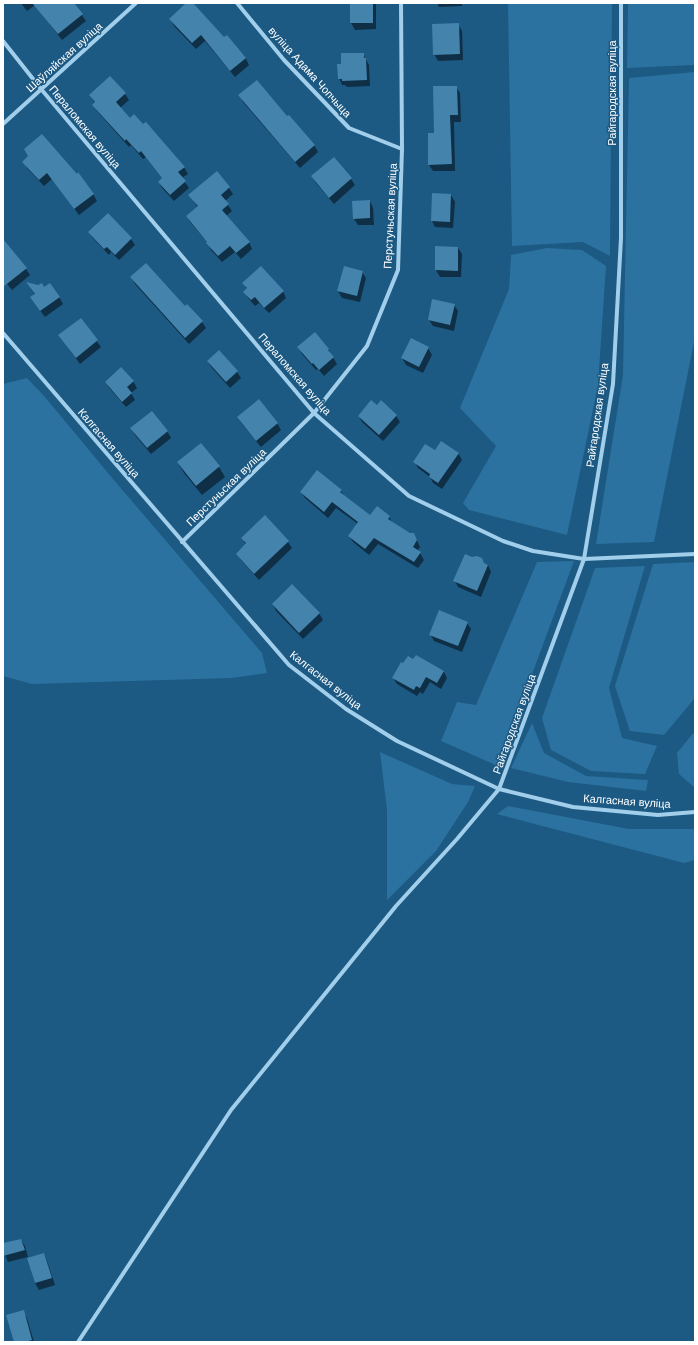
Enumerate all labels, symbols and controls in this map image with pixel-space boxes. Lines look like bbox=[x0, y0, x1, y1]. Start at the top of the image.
street label: Шаўляйская вуліца bbox=[24, 19, 105, 94]
street label: вуліца Адама Чопчыца bbox=[266, 24, 354, 120]
street label: Райгародская вуліца bbox=[606, 39, 618, 146]
street label: Пераломская вуліца bbox=[47, 83, 124, 171]
street label: Перстуньская вуліца bbox=[381, 162, 399, 269]
street label: Пераломская вуліца bbox=[256, 331, 334, 418]
street label: Райгародская вуліца bbox=[584, 361, 610, 468]
street label: Калгасная вуліца bbox=[76, 406, 143, 481]
street label: Перстуньская вуліца bbox=[184, 445, 269, 528]
street label: Калгасная вуліца bbox=[288, 648, 365, 712]
street label: Райгародская вуліца bbox=[490, 672, 538, 776]
street label: Калгасная вуліца bbox=[583, 792, 672, 810]

